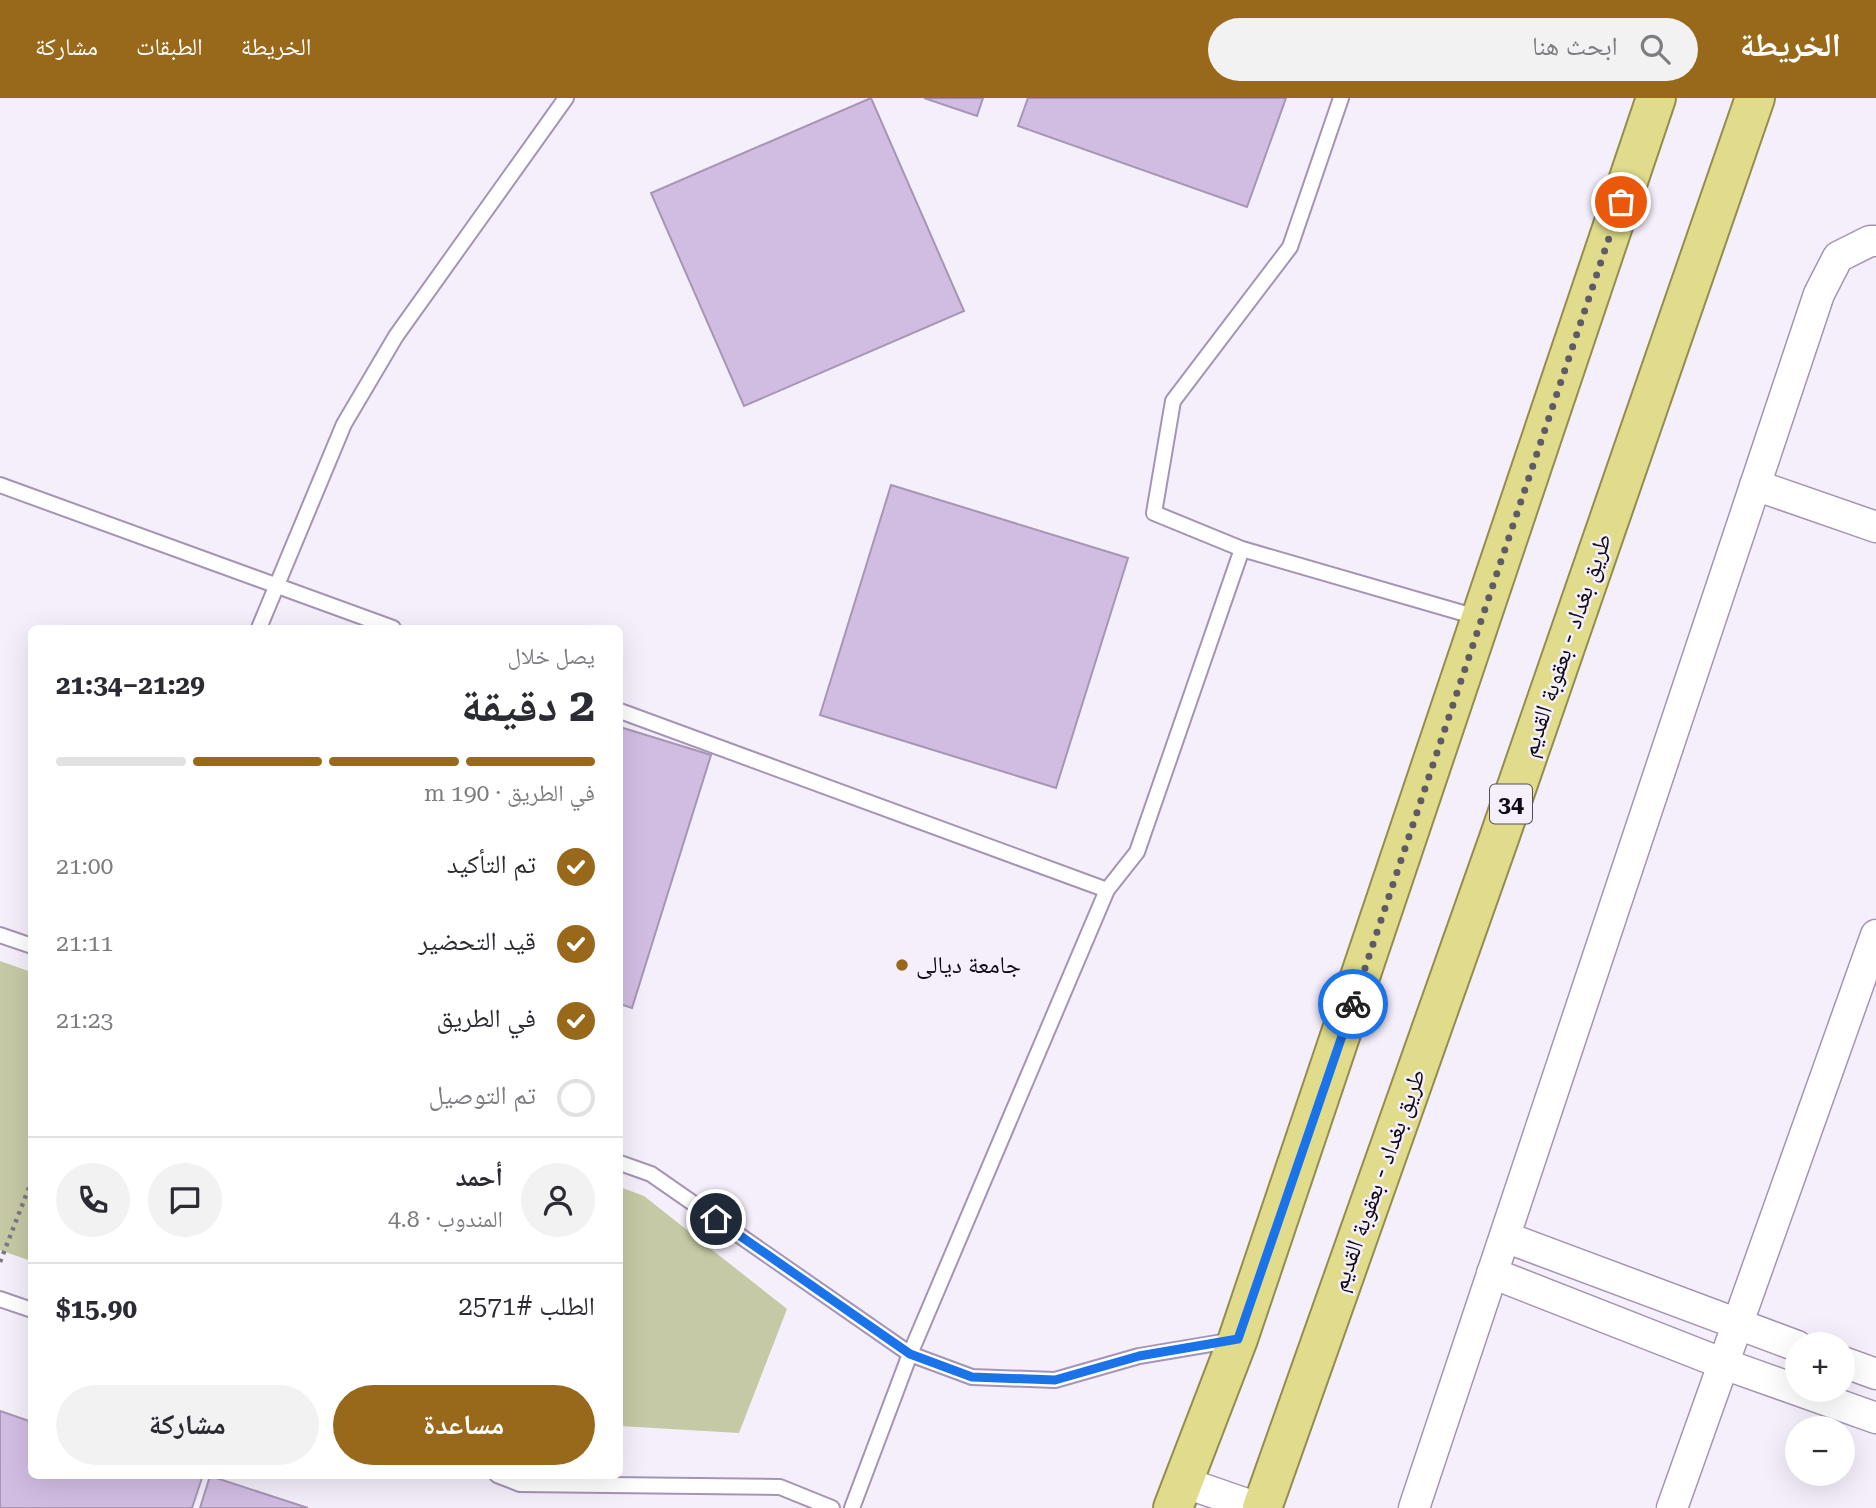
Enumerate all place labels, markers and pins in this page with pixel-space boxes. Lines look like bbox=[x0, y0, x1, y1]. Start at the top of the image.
pin bbox=[1591, 172, 1651, 232]
place label: جامعة ديالى bbox=[916, 951, 1021, 979]
marker: جامعة ديالى bbox=[894, 957, 910, 973]
pin bbox=[686, 1189, 746, 1249]

